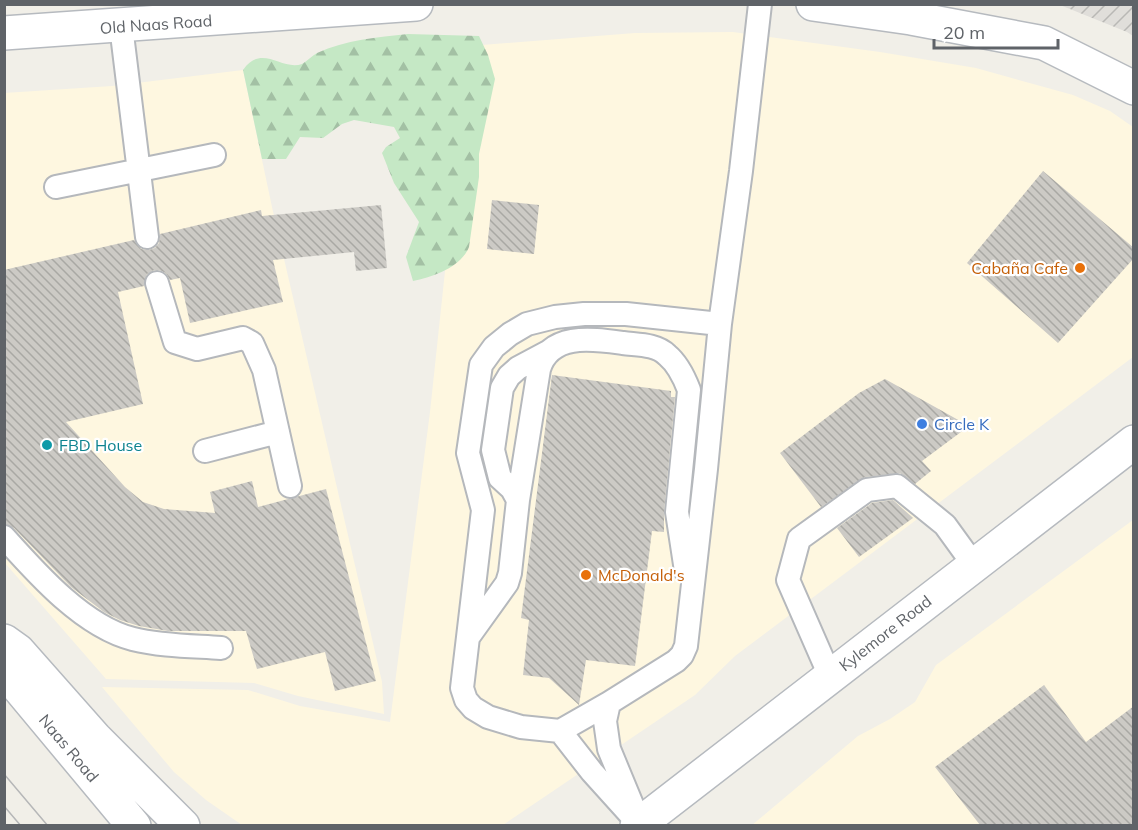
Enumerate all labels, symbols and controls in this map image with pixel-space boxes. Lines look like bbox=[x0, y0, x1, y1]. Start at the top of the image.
street label: Old Naas Road bbox=[99, 10, 213, 38]
scale bar bbox=[934, 12, 1058, 50]
text: 20 m bbox=[943, 21, 985, 44]
place label: Cabaña Cafe bbox=[971, 258, 1068, 278]
marker: Cabaña Cafe bbox=[1073, 261, 1087, 275]
place label: Circle K bbox=[934, 414, 990, 434]
marker: Circle K bbox=[915, 417, 929, 431]
place label: FBD House bbox=[59, 435, 142, 455]
marker: FBD House bbox=[40, 438, 54, 452]
place label: McDonald's bbox=[598, 565, 685, 585]
marker: McDonald's bbox=[579, 568, 593, 582]
street label: Kylemore Road bbox=[835, 591, 935, 675]
street label: Naas Road bbox=[35, 710, 103, 786]

